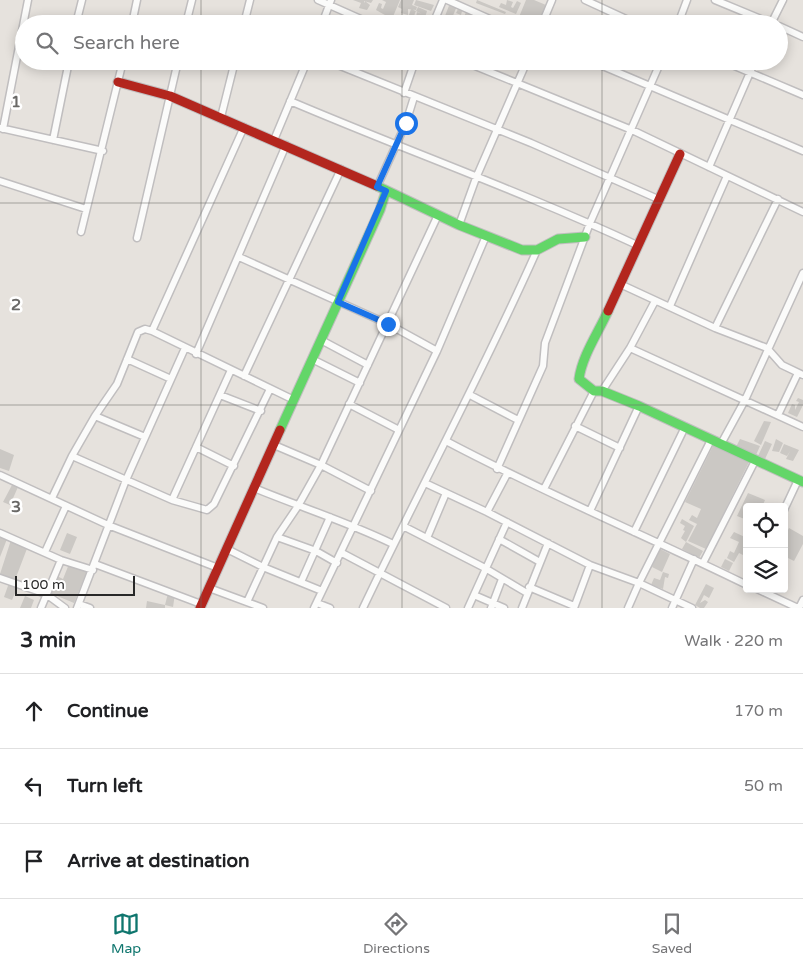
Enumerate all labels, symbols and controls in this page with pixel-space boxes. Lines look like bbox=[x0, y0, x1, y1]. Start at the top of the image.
search box bbox=[15, 15, 788, 70]
icon: search bbox=[33, 29, 61, 57]
text: Search here bbox=[73, 32, 180, 54]
text: 1 bbox=[11, 92, 21, 112]
route start bbox=[395, 112, 418, 135]
text: 2 bbox=[11, 295, 21, 315]
route end bbox=[377, 313, 400, 336]
text: 3 bbox=[11, 497, 21, 517]
map controls bbox=[743, 503, 788, 593]
button: locate bbox=[743, 503, 788, 548]
button: layers bbox=[743, 548, 788, 593]
scale bar bbox=[15, 573, 135, 596]
text: 100 m bbox=[22, 576, 65, 593]
text: 3 min bbox=[20, 628, 76, 653]
text: Walk · 220 m bbox=[684, 631, 783, 651]
icon: ahead bbox=[20, 697, 48, 725]
text: Continue bbox=[67, 700, 149, 722]
text: 170 m bbox=[734, 701, 783, 721]
icon: left bbox=[20, 772, 48, 800]
text: Turn left bbox=[67, 775, 143, 797]
text: 50 m bbox=[744, 776, 783, 796]
icon: arrive bbox=[20, 847, 48, 875]
text: Arrive at destination bbox=[67, 850, 250, 872]
tab: Map bbox=[111, 910, 141, 957]
tab: Directions bbox=[363, 910, 430, 957]
tab: Saved bbox=[652, 910, 692, 957]

